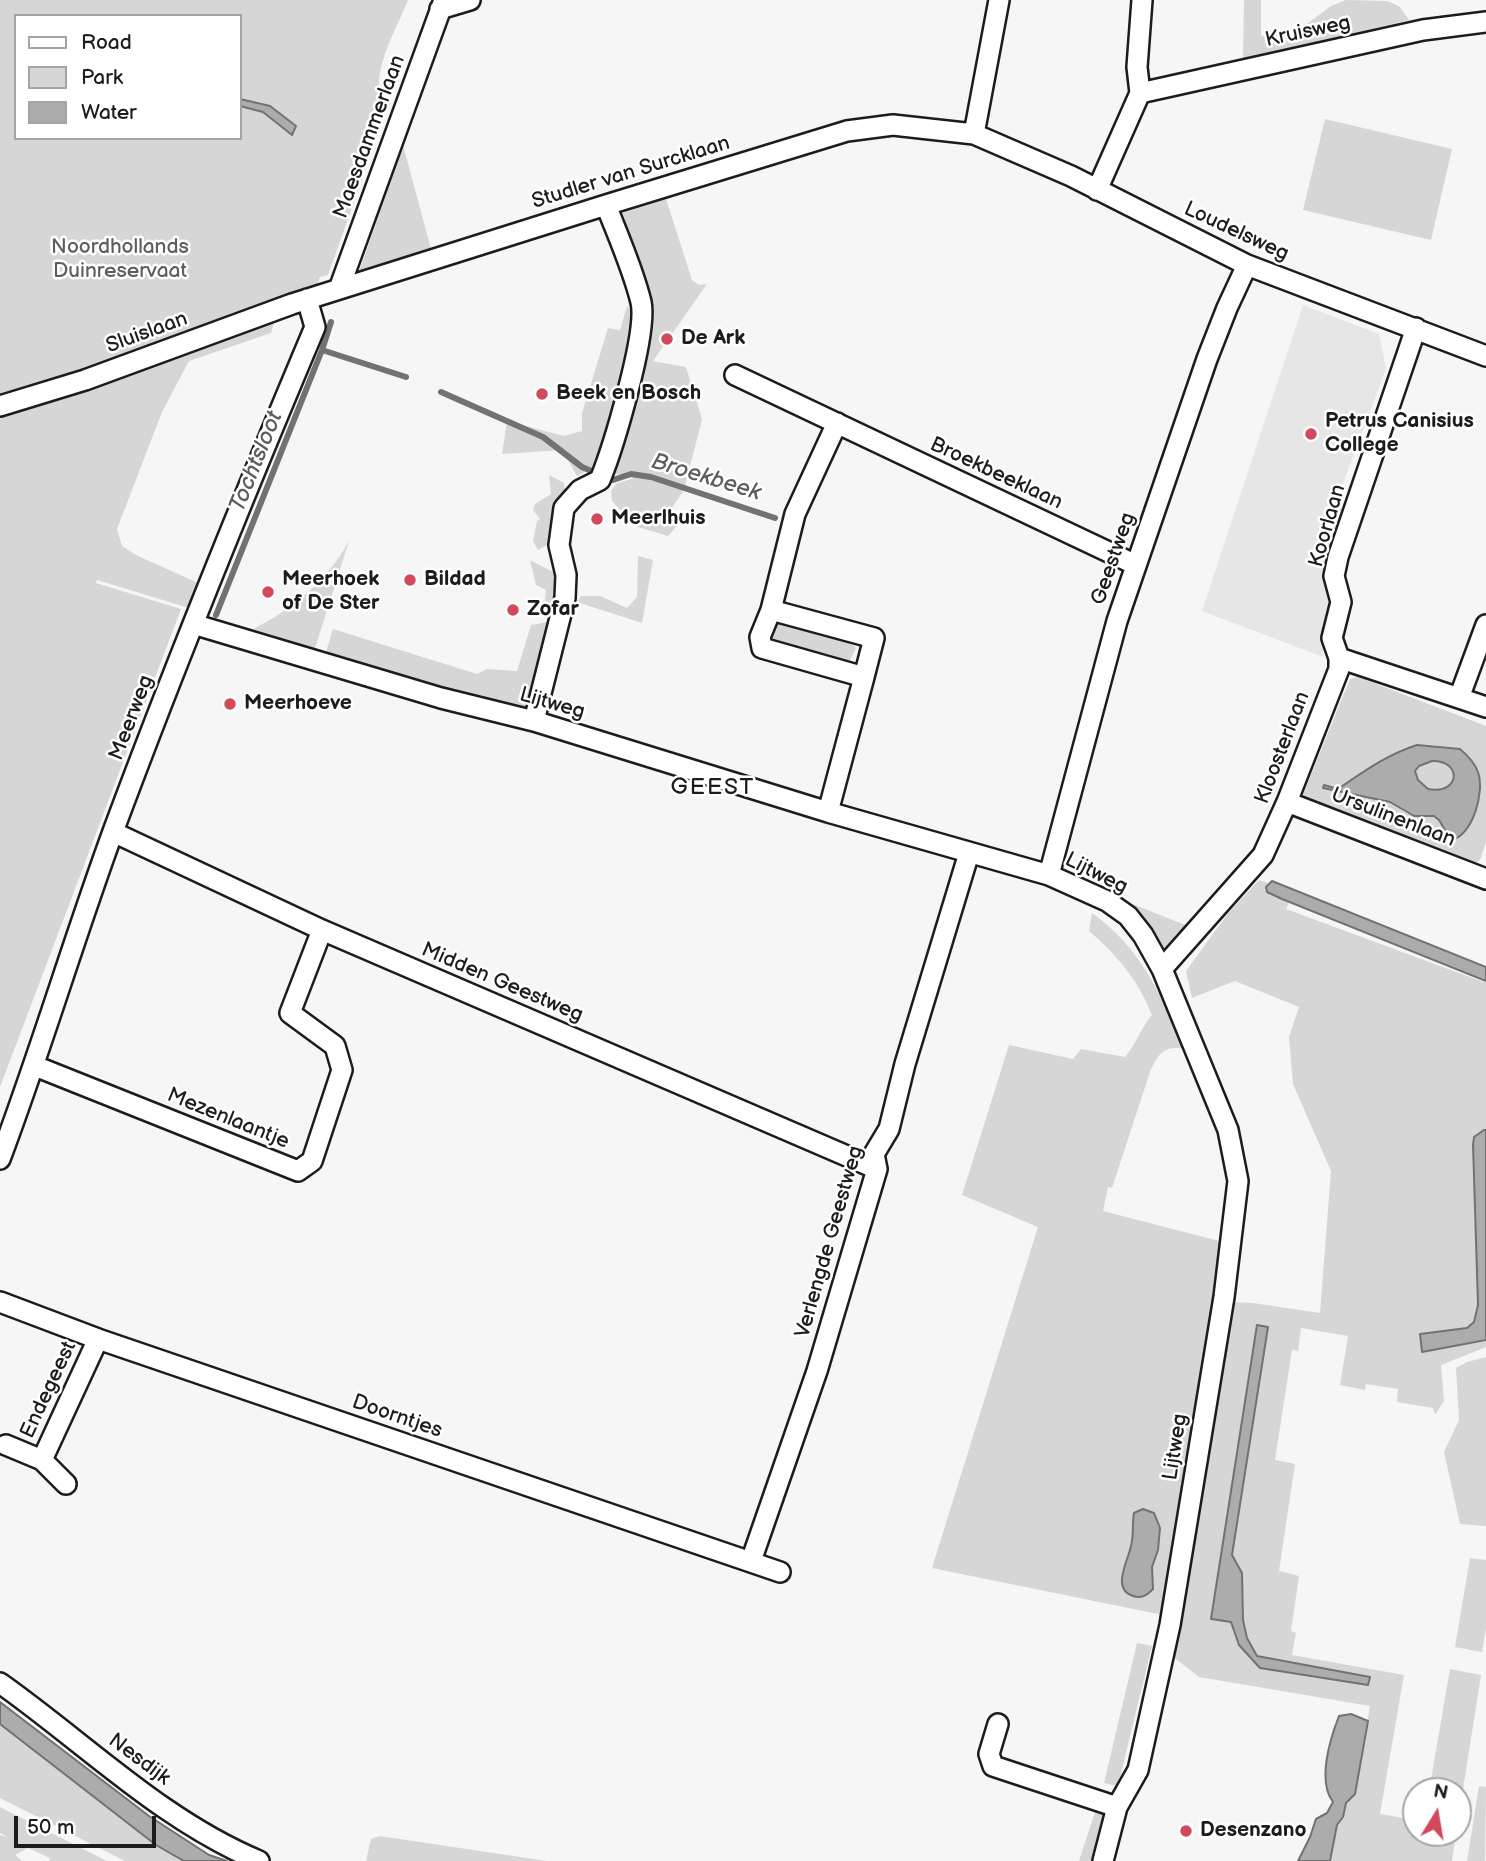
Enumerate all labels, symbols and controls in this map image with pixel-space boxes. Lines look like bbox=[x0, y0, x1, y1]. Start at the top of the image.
street label: Kruisweg bbox=[1263, 11, 1353, 53]
legend bbox=[14, 14, 242, 140]
text: Road bbox=[81, 30, 132, 55]
street label: Maesdammerlaan bbox=[329, 52, 411, 222]
text: Park bbox=[81, 65, 123, 90]
text: Water bbox=[81, 100, 137, 125]
street label: Studler van Surcklaan bbox=[529, 131, 733, 215]
street label: Loudelsweg bbox=[1180, 197, 1292, 267]
park label: Noordhollands Duinreservaat bbox=[51, 235, 189, 285]
street label: Sluislaan bbox=[103, 307, 191, 359]
place label: De Ark bbox=[681, 326, 745, 352]
marker: De Ark bbox=[659, 331, 675, 347]
place label: Beek en Bosch bbox=[556, 381, 701, 407]
marker: Beek en Bosch bbox=[534, 386, 550, 402]
water label: Tochtsloot bbox=[224, 408, 290, 516]
place label: Petrus Canisius College bbox=[1325, 409, 1474, 459]
marker: Petrus Canisius College bbox=[1303, 426, 1319, 442]
street label: Broekbeeklaan bbox=[926, 432, 1066, 516]
water label: Broekbeek bbox=[648, 448, 764, 508]
street label: Koorlaan bbox=[1304, 482, 1352, 570]
place label: Meerlhuis bbox=[611, 506, 706, 532]
street label: Geestweg bbox=[1086, 510, 1142, 608]
marker: Meerlhuis bbox=[589, 511, 605, 527]
place label: Meerhoek of De Ster bbox=[282, 567, 380, 617]
place label: Bildad bbox=[424, 567, 486, 593]
marker: Bildad bbox=[402, 572, 418, 588]
marker: Meerhoek of De Ster bbox=[260, 584, 276, 600]
place label: Zofar bbox=[527, 597, 579, 623]
marker: Zofar bbox=[505, 602, 521, 618]
street label: Meerweg bbox=[104, 672, 160, 764]
street label: Lijtweg bbox=[516, 683, 588, 725]
street label: Kloosterlaan bbox=[1250, 688, 1316, 808]
place label: Meerhoeve bbox=[244, 691, 352, 717]
marker: Meerhoeve bbox=[222, 696, 238, 712]
district label: GEEST bbox=[671, 774, 755, 802]
street label: Ursulinenlaan bbox=[1327, 783, 1459, 853]
street label: Lijtweg bbox=[1060, 848, 1132, 900]
street label: Midden Geestweg bbox=[417, 938, 587, 1028]
street label: Mezenlaantje bbox=[163, 1083, 293, 1155]
street label: Verlengde Geestweg bbox=[791, 1143, 869, 1341]
street label: Endegeest bbox=[16, 1338, 82, 1442]
street label: Doorntjes bbox=[349, 1390, 445, 1444]
street label: Lijtweg bbox=[1158, 1412, 1194, 1482]
street label: Nesdijk bbox=[103, 1729, 175, 1791]
north arrow bbox=[1402, 1777, 1472, 1847]
text: N bbox=[1432, 1780, 1450, 1806]
scale bar bbox=[18, 1801, 159, 1845]
text: 50 m bbox=[27, 1815, 74, 1840]
place label: Desenzano bbox=[1200, 1818, 1306, 1844]
marker: Desenzano bbox=[1178, 1823, 1194, 1839]

